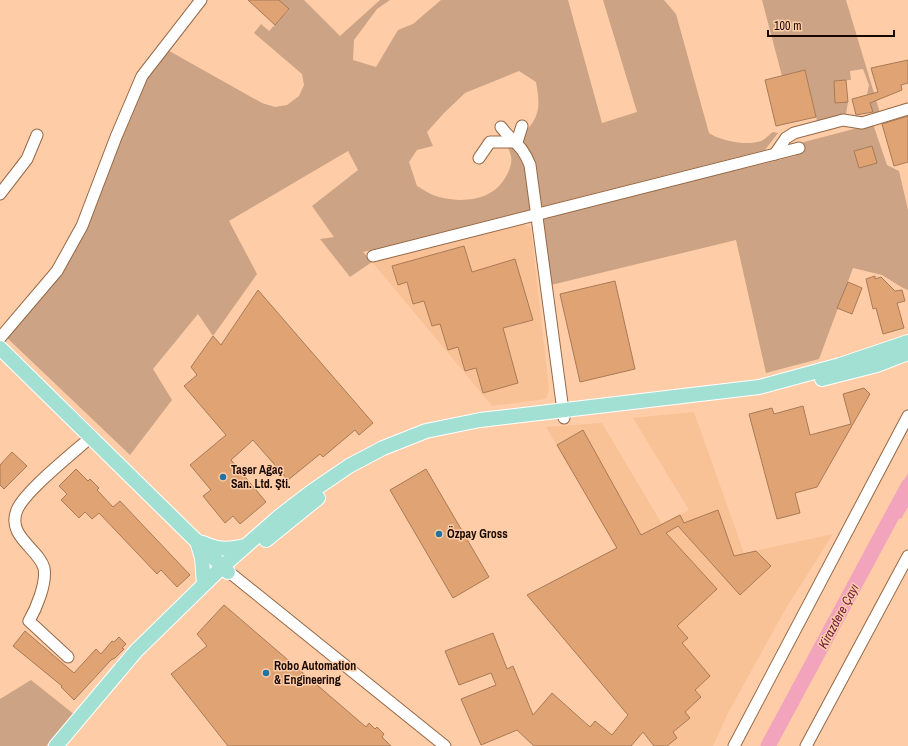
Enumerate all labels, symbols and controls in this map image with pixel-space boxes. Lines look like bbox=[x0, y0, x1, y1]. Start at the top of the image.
scale bar bbox=[768, 12, 894, 38]
text: 100 m bbox=[774, 18, 801, 34]
place label: Taşer Ağaç San. Ltd. Şti. bbox=[231, 462, 291, 492]
marker: Taşer Ağaç San. Ltd. Şti. bbox=[218, 472, 228, 482]
place label: Özpay Gross bbox=[447, 525, 508, 542]
marker: Özpay Gross bbox=[434, 529, 444, 539]
water label: Kirazdere Çayı bbox=[814, 581, 863, 652]
place label: Robo Automation & Engineering bbox=[274, 658, 356, 688]
marker: Robo Automation & Engineering bbox=[261, 668, 271, 678]

